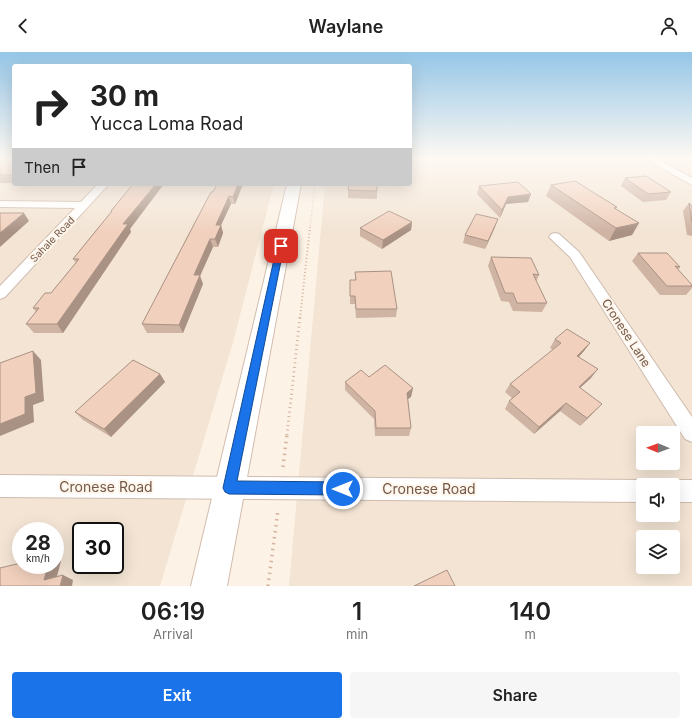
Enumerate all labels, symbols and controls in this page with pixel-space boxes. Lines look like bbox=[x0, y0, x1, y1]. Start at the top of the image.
icon: back bbox=[12, 15, 34, 37]
icon: person bbox=[658, 15, 680, 37]
text: Waylane bbox=[309, 16, 383, 37]
text: 30 m bbox=[90, 79, 159, 113]
icon: right bbox=[24, 80, 76, 132]
text: Yucca Loma Road bbox=[90, 113, 243, 134]
icon: arrive bbox=[68, 156, 90, 178]
text: Then bbox=[24, 158, 60, 177]
street label: Sahale Road bbox=[27, 214, 77, 264]
pin bbox=[264, 229, 298, 263]
icon: arrive bbox=[270, 235, 292, 257]
street label: Cronese Lane bbox=[599, 296, 654, 370]
north arrow bbox=[636, 426, 680, 470]
map controls bbox=[636, 426, 680, 574]
position arrow bbox=[322, 468, 364, 510]
street label: Cronese Road bbox=[59, 478, 153, 495]
button: sound bbox=[636, 478, 680, 522]
street label: Cronese Road bbox=[382, 480, 476, 497]
speed limit sign: 30 bbox=[72, 522, 124, 574]
button: layers bbox=[636, 530, 680, 574]
text: 28 bbox=[25, 531, 51, 555]
text: km/h bbox=[26, 552, 50, 564]
text: 06:19 bbox=[141, 597, 205, 626]
text: 1 bbox=[352, 597, 362, 626]
text: 140 bbox=[509, 597, 551, 626]
text: Arrival bbox=[153, 626, 193, 642]
text: min bbox=[346, 626, 368, 642]
text: m bbox=[524, 626, 536, 642]
button: Exit bbox=[12, 672, 342, 718]
button: Share bbox=[350, 672, 680, 718]

